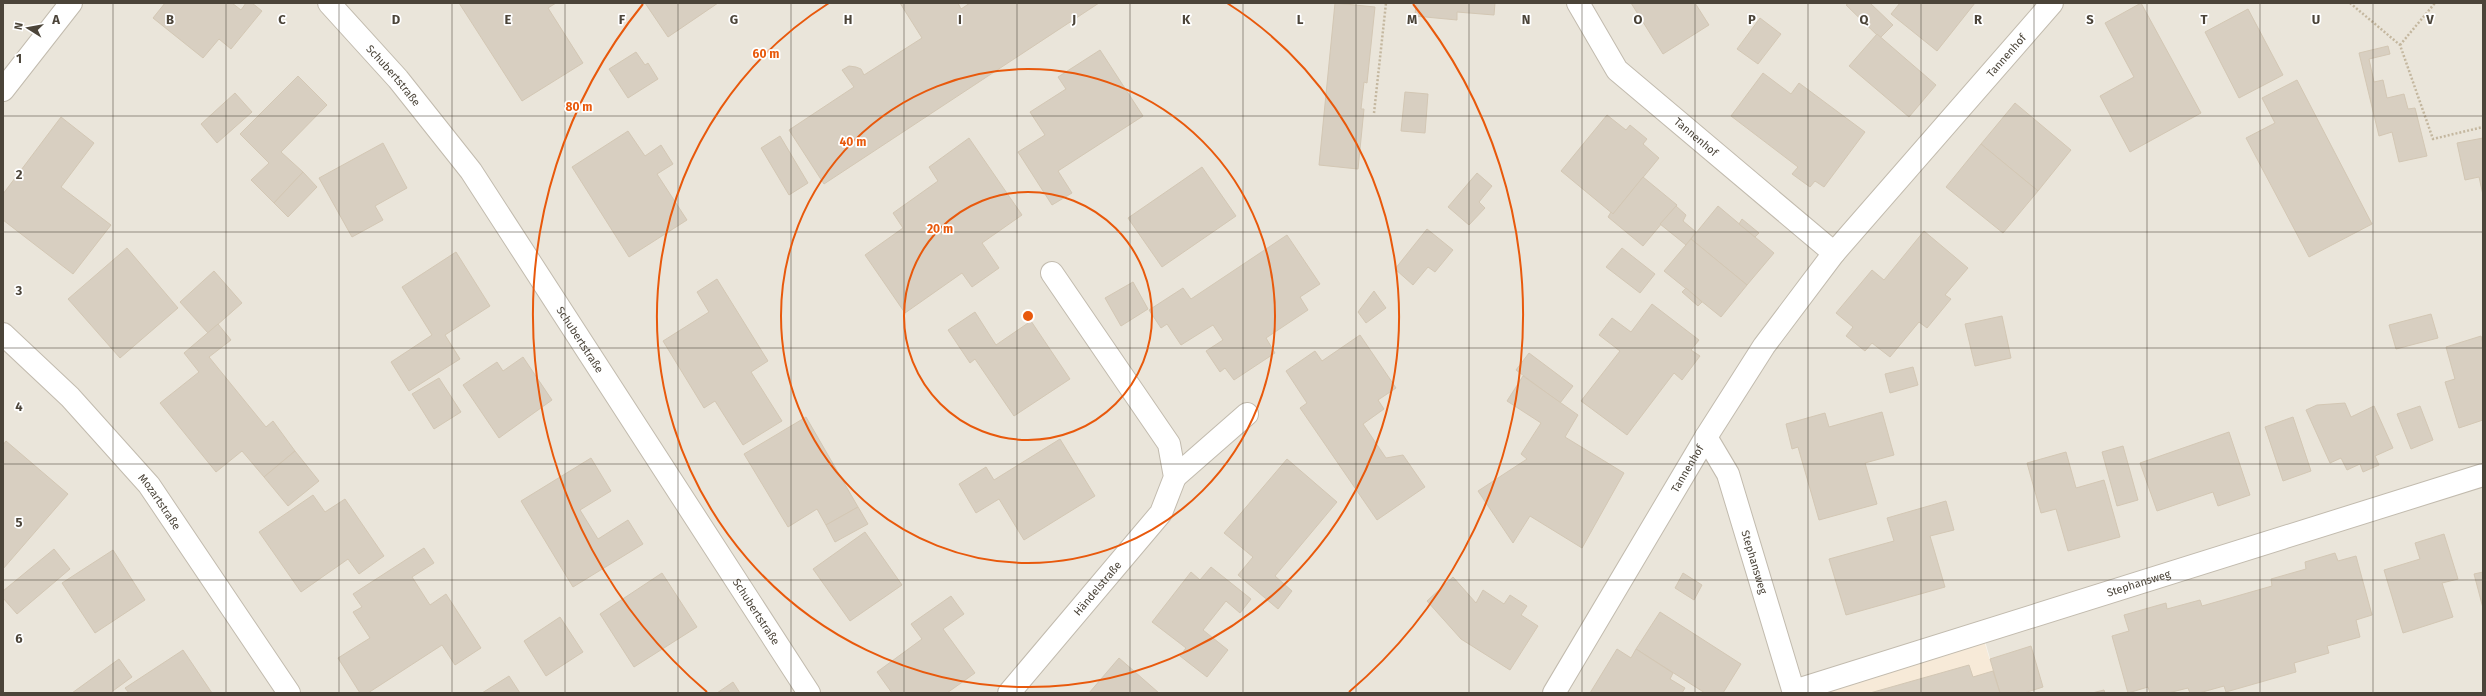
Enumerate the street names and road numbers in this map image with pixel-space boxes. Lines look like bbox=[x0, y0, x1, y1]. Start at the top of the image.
street label: Tannenhof bbox=[1984, 31, 2030, 80]
street label: Schubertstraße bbox=[363, 42, 423, 109]
street label: Tannenhof bbox=[1671, 115, 1721, 160]
street label: Schubertstraße bbox=[554, 304, 606, 376]
street label: Tannenhof bbox=[1669, 442, 1707, 495]
street label: Mozartstraße bbox=[135, 471, 183, 532]
street label: Stephansweg bbox=[1738, 529, 1770, 596]
street label: Händelstraße bbox=[1071, 559, 1124, 619]
street label: Stephansweg bbox=[2105, 567, 2172, 600]
street label: Schubertstraße bbox=[730, 576, 782, 647]

